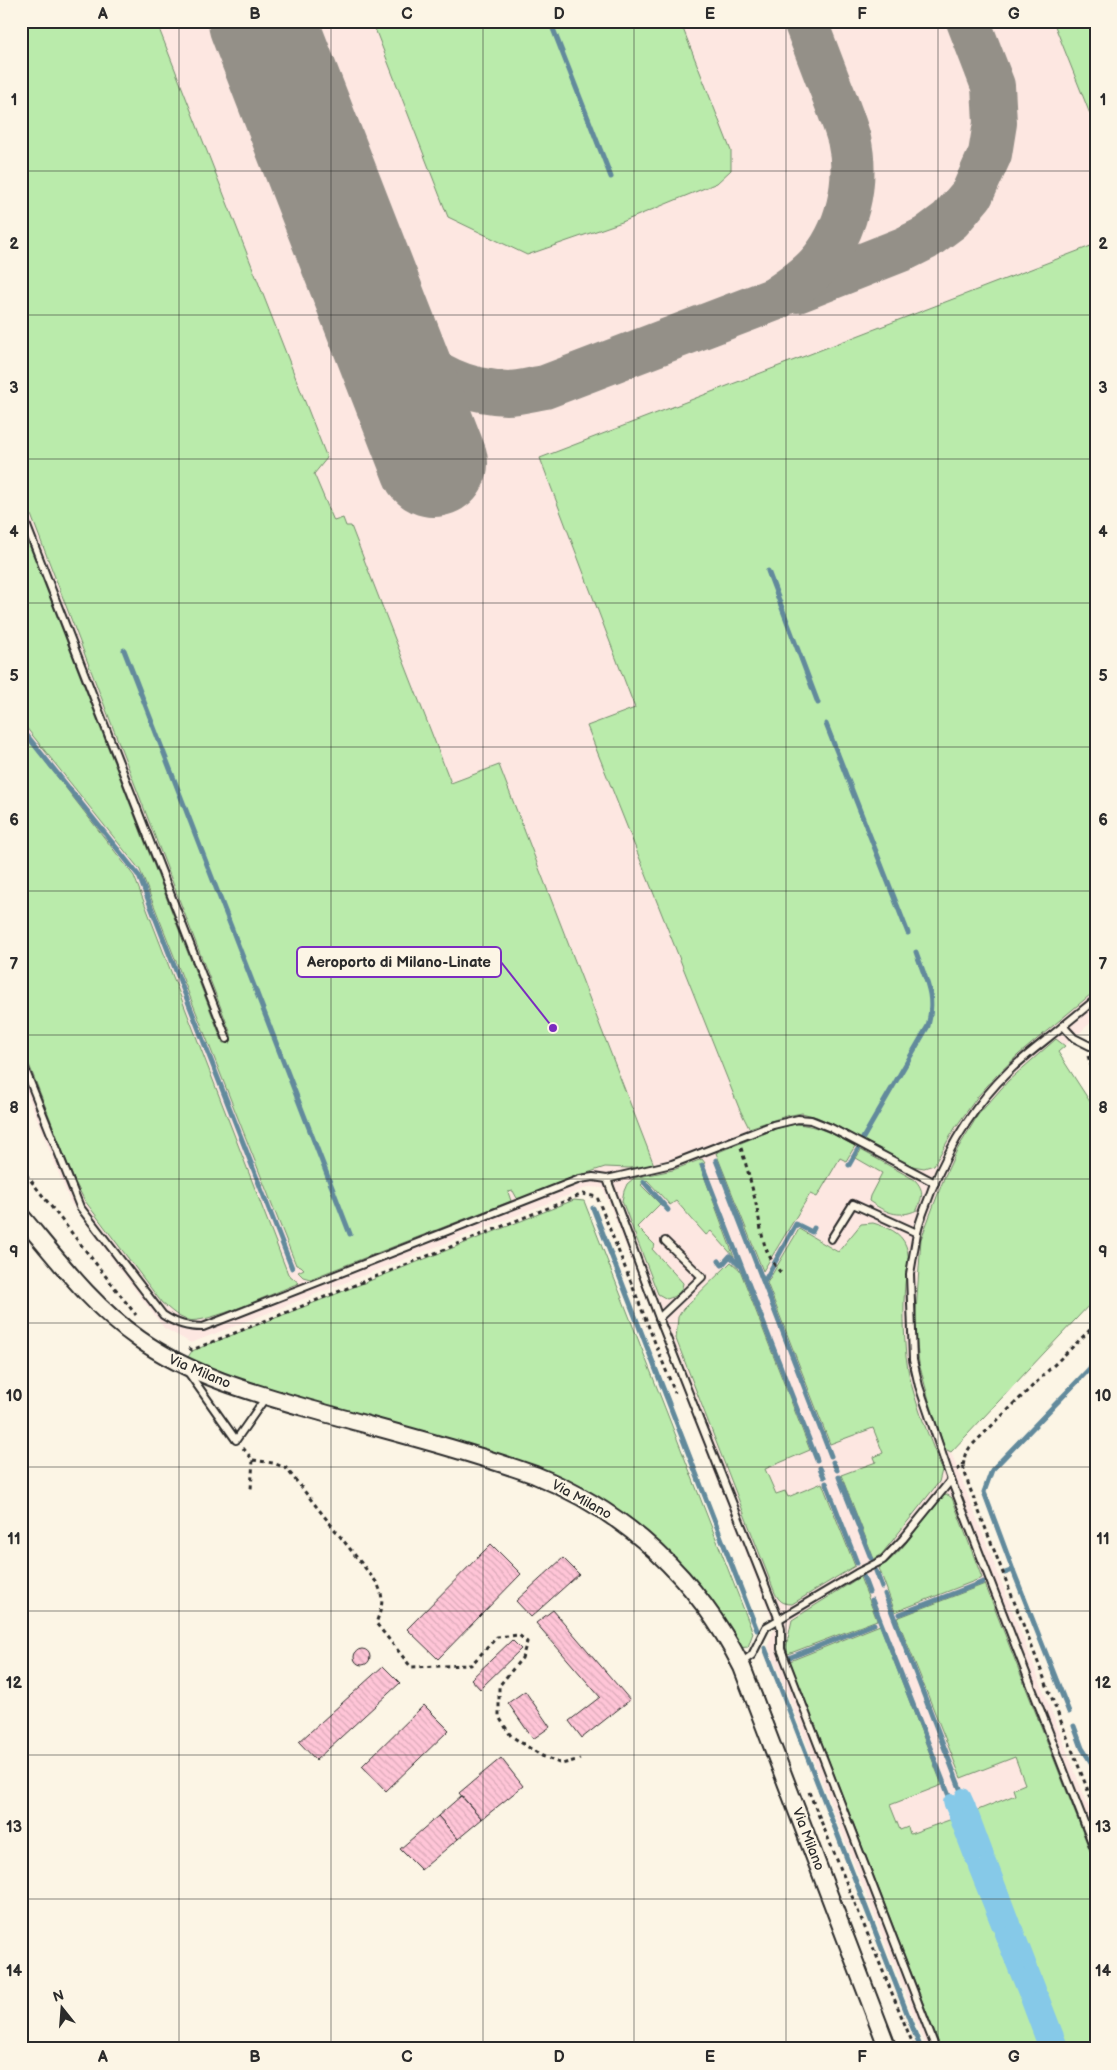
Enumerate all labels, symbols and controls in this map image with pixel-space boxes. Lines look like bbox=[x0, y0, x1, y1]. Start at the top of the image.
text: A bbox=[97, 5, 108, 24]
text: B bbox=[249, 5, 261, 24]
text: C bbox=[401, 5, 413, 24]
text: D bbox=[553, 5, 565, 24]
text: E bbox=[705, 5, 715, 24]
text: F bbox=[857, 5, 867, 24]
text: G bbox=[1008, 5, 1020, 24]
text: 1 bbox=[11, 91, 17, 110]
text: 1 bbox=[1100, 91, 1106, 110]
text: 2 bbox=[9, 235, 19, 254]
text: 2 bbox=[1098, 235, 1108, 254]
text: 3 bbox=[9, 379, 19, 398]
text: 3 bbox=[1098, 379, 1108, 398]
text: 4 bbox=[9, 523, 19, 542]
text: 4 bbox=[1098, 523, 1108, 542]
text: 5 bbox=[9, 667, 19, 686]
text: 5 bbox=[1098, 667, 1108, 686]
text: 6 bbox=[9, 811, 19, 830]
text: 6 bbox=[1098, 811, 1108, 830]
callout: Aeroporto di Milano-Linate bbox=[297, 947, 501, 977]
text: Aeroporto di Milano-Linate bbox=[306, 953, 491, 972]
text: 7 bbox=[10, 955, 19, 974]
text: 7 bbox=[1099, 955, 1108, 974]
text: 8 bbox=[9, 1099, 19, 1118]
text: 8 bbox=[1098, 1099, 1108, 1118]
text: 9 bbox=[9, 1243, 19, 1262]
text: 9 bbox=[1098, 1243, 1108, 1262]
street label: Via Milano bbox=[166, 1351, 233, 1392]
text: 10 bbox=[6, 1387, 22, 1406]
text: 10 bbox=[1095, 1387, 1111, 1406]
street label: Via Milano bbox=[549, 1476, 615, 1523]
text: 11 bbox=[7, 1530, 21, 1549]
text: 11 bbox=[1096, 1530, 1110, 1549]
text: 12 bbox=[6, 1674, 23, 1693]
text: 12 bbox=[1095, 1674, 1112, 1693]
street label: Via Milano bbox=[789, 1805, 828, 1873]
text: 13 bbox=[6, 1818, 22, 1837]
text: 13 bbox=[1095, 1818, 1111, 1837]
text: 14 bbox=[6, 1962, 23, 1981]
text: 14 bbox=[1095, 1962, 1112, 1981]
north arrow bbox=[38, 1982, 88, 2032]
text: N bbox=[51, 1986, 66, 2006]
text: A bbox=[97, 2048, 108, 2067]
text: B bbox=[249, 2048, 261, 2067]
text: C bbox=[401, 2048, 413, 2067]
text: D bbox=[553, 2048, 565, 2067]
text: E bbox=[705, 2048, 715, 2067]
text: F bbox=[857, 2048, 867, 2067]
text: G bbox=[1008, 2048, 1020, 2067]

